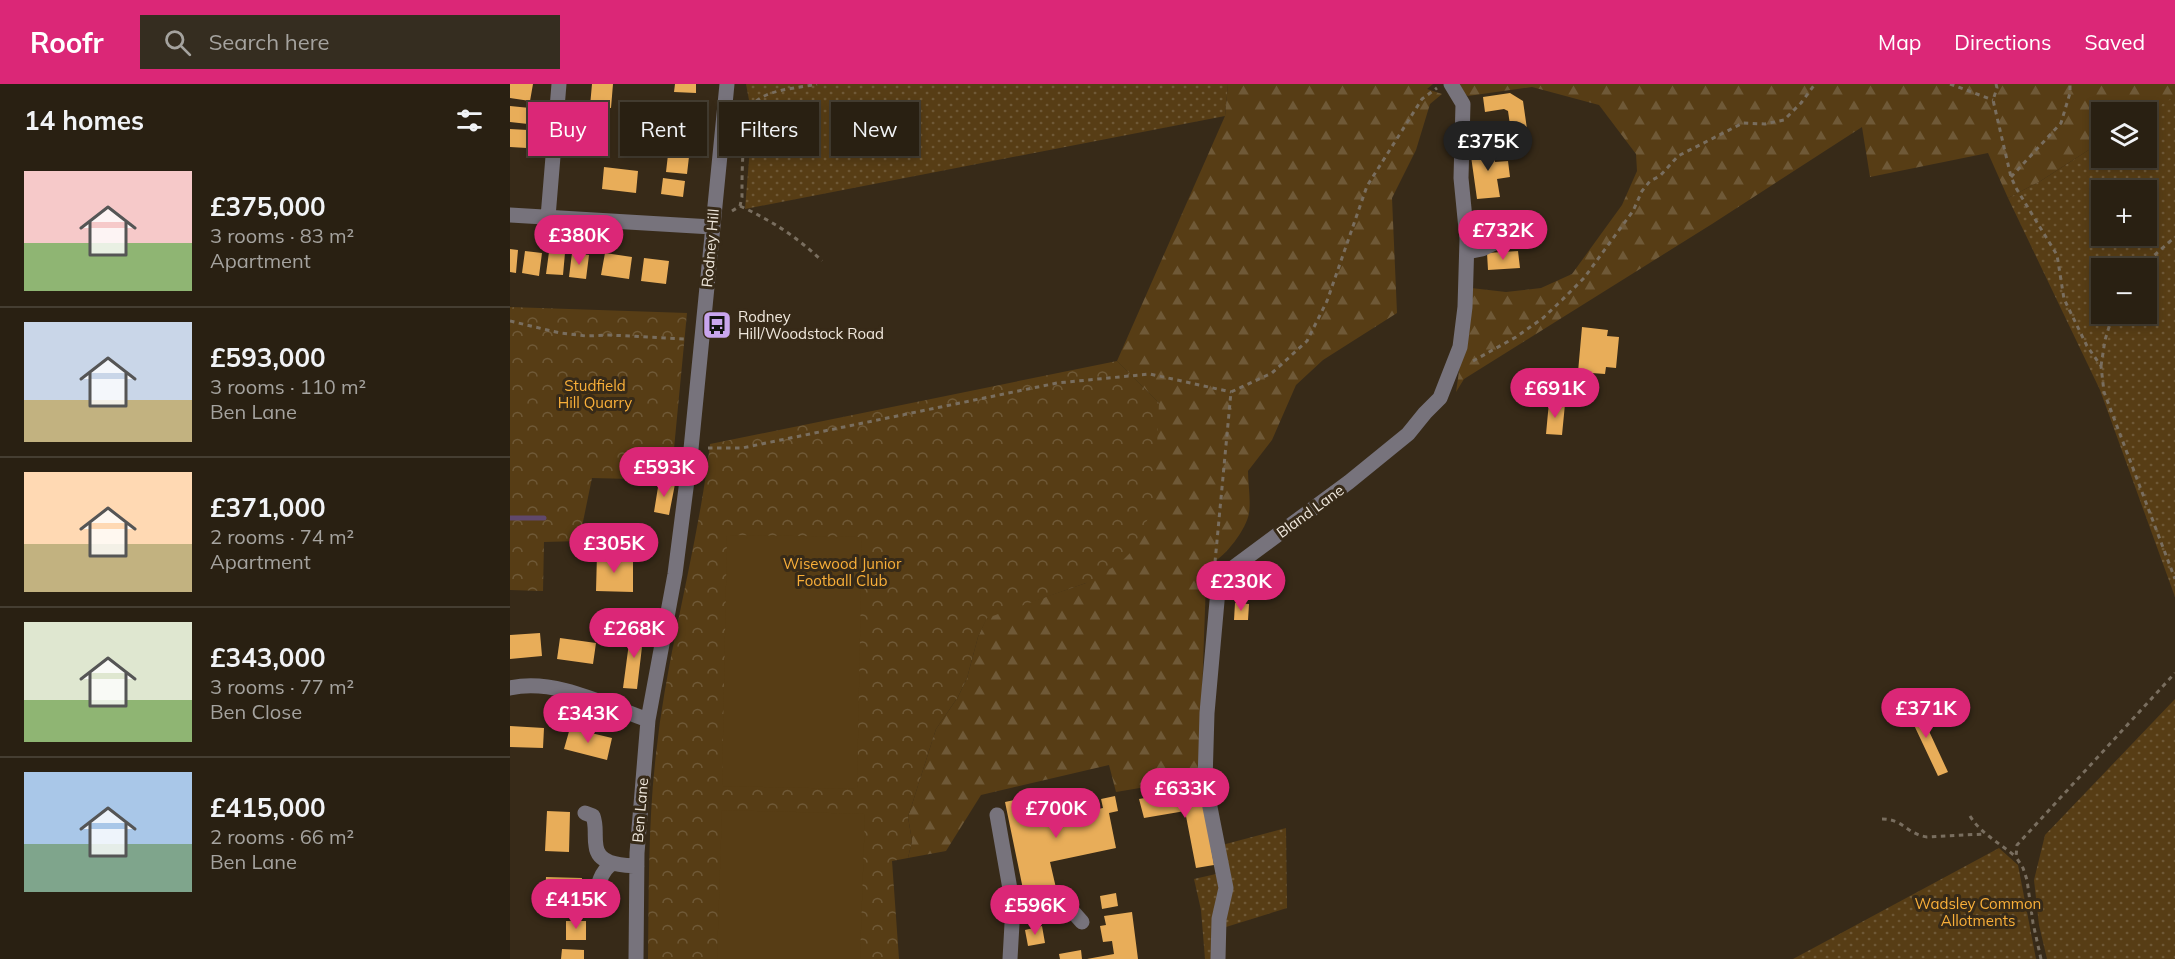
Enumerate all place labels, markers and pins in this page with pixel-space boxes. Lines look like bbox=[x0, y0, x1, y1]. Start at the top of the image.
pin: £375K bbox=[1446, 121, 1530, 172]
pin: £732K bbox=[1461, 210, 1545, 261]
pin: £380K bbox=[537, 215, 621, 266]
place label: Rodney Hill/Woodstock Road bbox=[738, 307, 884, 343]
bus stop icon: Rodney Hill/Woodstock Road bbox=[701, 309, 733, 341]
pin: £691K bbox=[1513, 368, 1597, 419]
pin: £593K bbox=[622, 447, 706, 498]
pin: £305K bbox=[572, 523, 656, 574]
pin: £230K bbox=[1199, 561, 1283, 612]
pin: £268K bbox=[592, 608, 676, 659]
pin: £371K bbox=[1884, 688, 1968, 739]
pin: £343K bbox=[546, 693, 630, 744]
pin: £633K bbox=[1143, 768, 1227, 819]
pin: £700K bbox=[1014, 788, 1098, 839]
pin: £415K bbox=[534, 879, 618, 930]
pin: £596K bbox=[993, 885, 1077, 936]

